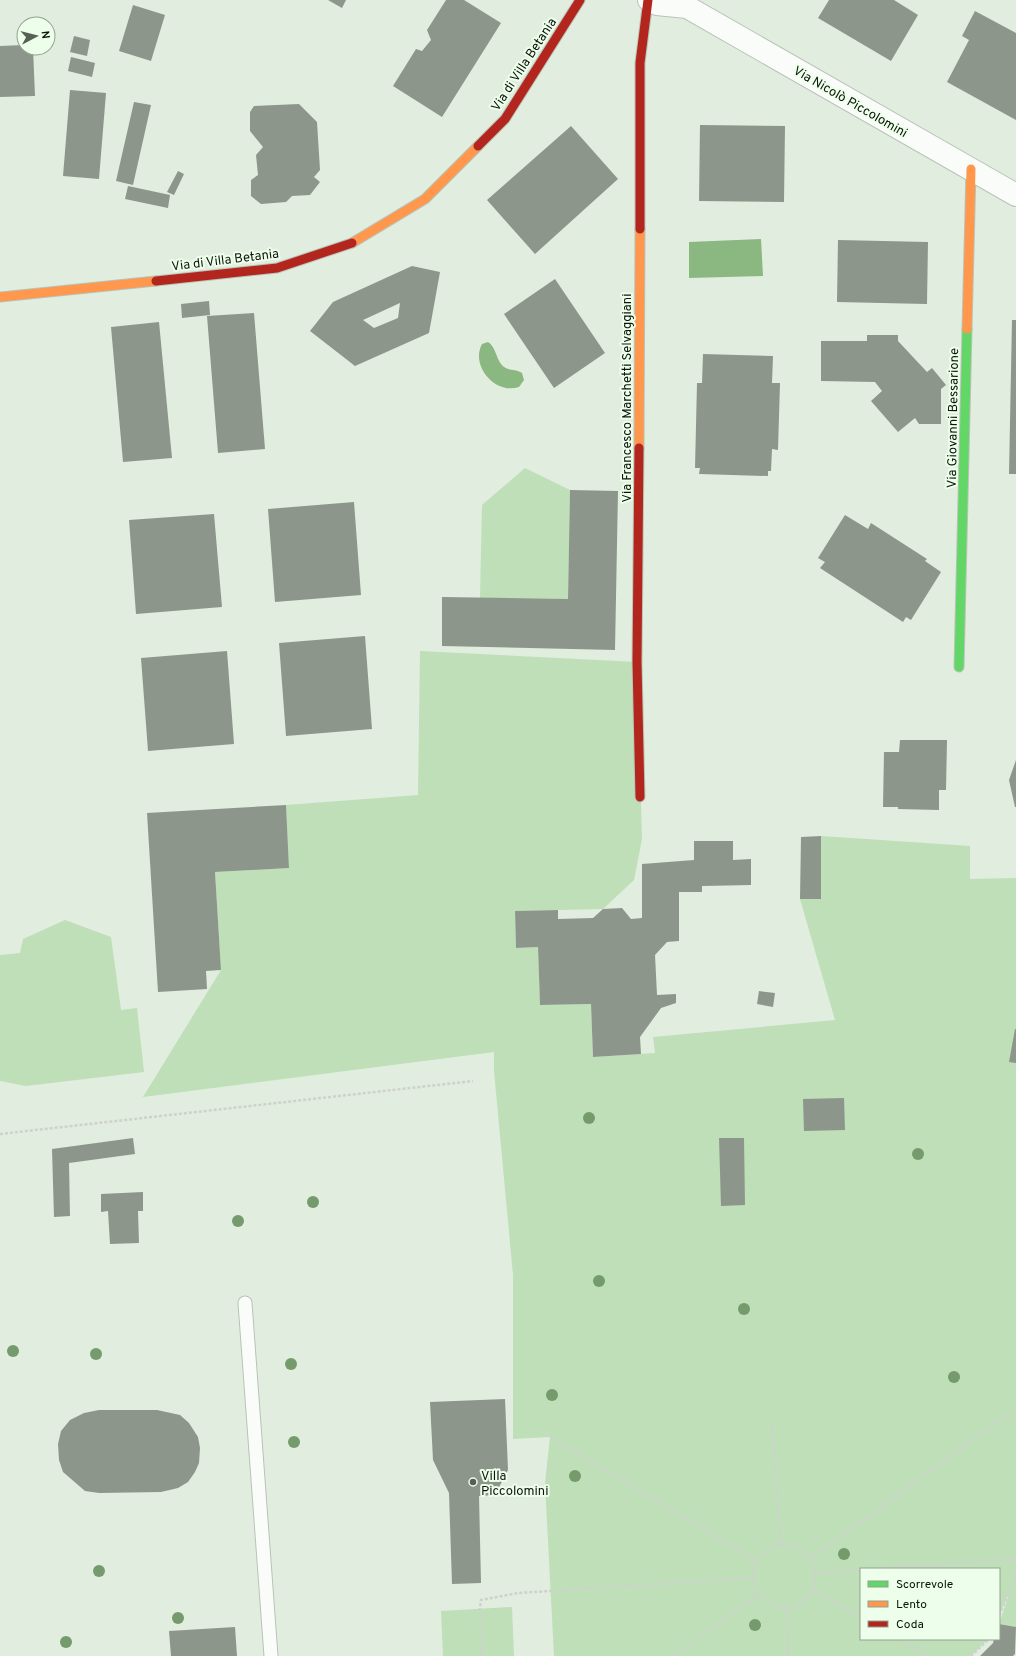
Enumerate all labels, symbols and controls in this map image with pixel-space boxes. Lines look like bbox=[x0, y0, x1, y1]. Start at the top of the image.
street label: Via di Villa Betania bbox=[489, 15, 561, 115]
north arrow bbox=[16, 16, 56, 56]
text: N bbox=[38, 30, 52, 40]
street label: Via Nicolò Piccolomini bbox=[790, 63, 910, 142]
street label: Via di Villa Betania bbox=[171, 246, 280, 276]
street label: Via Francesco Marchetti Selvaggiani bbox=[620, 294, 636, 502]
street label: Via Giovanni Bessarione bbox=[945, 348, 963, 488]
place label: Villa Piccolomini bbox=[481, 1469, 548, 1500]
marker: Villa Piccolomini bbox=[468, 1477, 478, 1487]
legend bbox=[860, 1568, 1000, 1640]
text: Scorrevole bbox=[896, 1577, 953, 1593]
text: Lento bbox=[896, 1597, 927, 1613]
text: Coda bbox=[896, 1617, 924, 1633]

